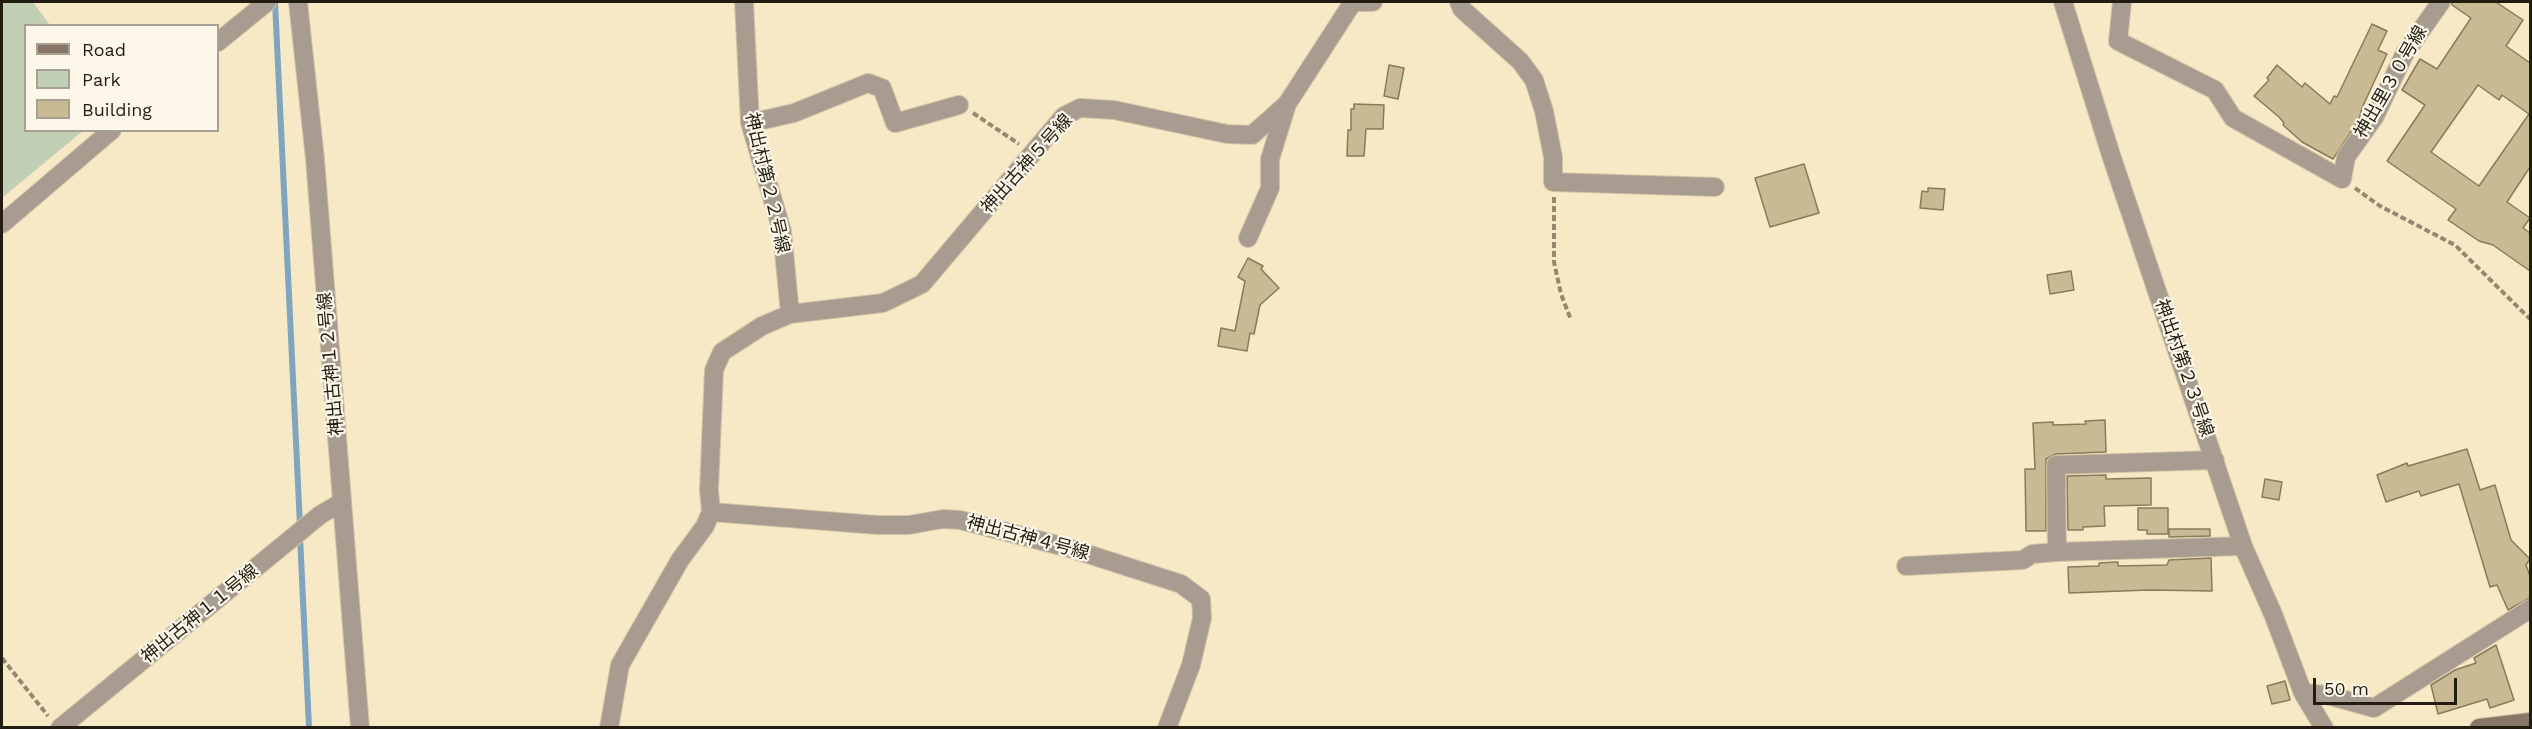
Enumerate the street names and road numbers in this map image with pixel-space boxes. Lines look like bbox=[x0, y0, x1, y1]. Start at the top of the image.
street label: 神出里３０号線 bbox=[2350, 22, 2432, 142]
street label: 神出村第２２号線 bbox=[740, 110, 794, 256]
street label: 神出古神５号線 bbox=[977, 110, 1077, 218]
street label: 神出古神１２号線 bbox=[314, 291, 348, 437]
street label: 神出村第２３号線 bbox=[2150, 296, 2218, 440]
street label: 神出古神４号線 bbox=[964, 511, 1092, 565]
street label: 神出古神１１号線 bbox=[137, 560, 263, 668]

